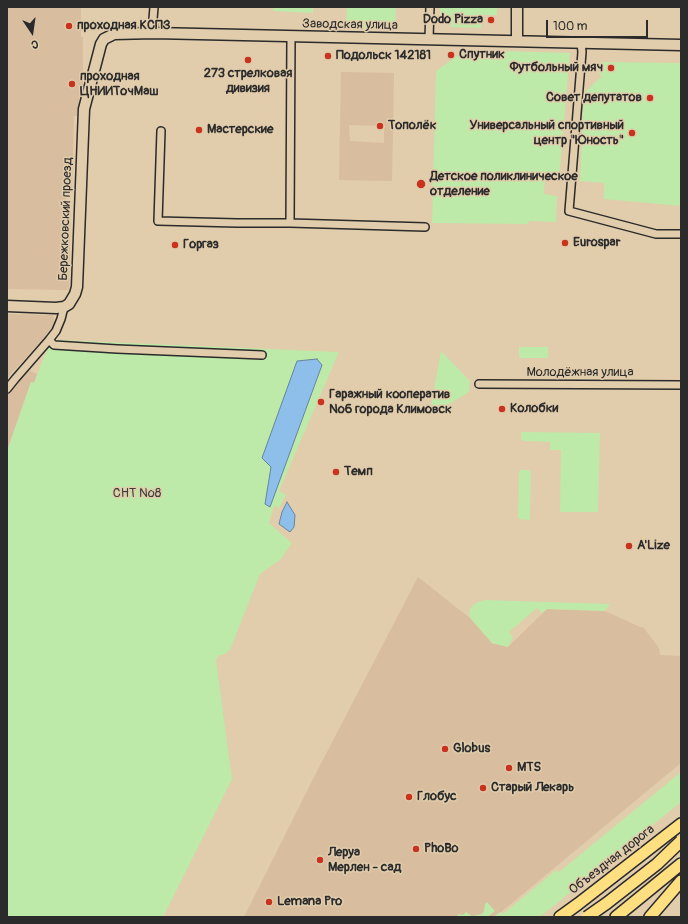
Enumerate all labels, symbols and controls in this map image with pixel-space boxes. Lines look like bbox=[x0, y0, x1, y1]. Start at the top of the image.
north arrow bbox=[12, 12, 52, 52]
place label: Dodo Pizza bbox=[423, 12, 483, 28]
scale bar bbox=[548, 12, 650, 38]
marker: Dodo Pizza bbox=[486, 15, 496, 25]
street label: Заводская улица bbox=[302, 16, 398, 34]
place label: проходная КСПЗ bbox=[77, 18, 171, 34]
text: 100 m bbox=[553, 19, 587, 34]
marker: проходная КСПЗ bbox=[64, 21, 74, 31]
text: С bbox=[30, 37, 40, 51]
place label: Спутник bbox=[459, 47, 505, 63]
place label: Подольск 142181 bbox=[336, 48, 431, 64]
marker: Спутник bbox=[446, 50, 456, 60]
marker: Подольск 142181 bbox=[323, 51, 333, 61]
marker: 273 стрелковая дивизия bbox=[243, 55, 253, 65]
place label: Футбольный мяч bbox=[510, 60, 603, 76]
marker: Футбольный мяч bbox=[606, 63, 616, 73]
place label: 273 стрелковая дивизия bbox=[204, 66, 292, 97]
place label: проходная ЦНИИТочМаш bbox=[80, 69, 158, 100]
marker: проходная ЦНИИТочМаш bbox=[67, 79, 77, 89]
place label: Совет депутатов bbox=[546, 90, 642, 106]
marker: Совет депутатов bbox=[645, 93, 655, 103]
place label: Тополёк bbox=[388, 118, 436, 134]
place label: Универсальный спортивный центр "Юность" bbox=[469, 118, 624, 149]
marker: Тополёк bbox=[375, 121, 385, 131]
place label: Мастерские bbox=[207, 122, 273, 138]
marker: Мастерские bbox=[194, 125, 204, 135]
marker: Универсальный спортивный центр "Юность" bbox=[627, 128, 637, 138]
street label: Бережковский проезд bbox=[56, 157, 76, 281]
place label: Детское поликлиническое отделение bbox=[430, 169, 578, 200]
marker: Детское поликлиническое отделение bbox=[415, 178, 427, 190]
place label: Eurospar bbox=[573, 235, 620, 251]
place label: Горгаз bbox=[183, 237, 219, 253]
marker: Eurospar bbox=[560, 238, 570, 248]
marker: Горгаз bbox=[170, 240, 180, 250]
street label: Молодёжная улица bbox=[526, 365, 634, 381]
place label: Гаражный кооператив №6 города Климовск bbox=[329, 387, 452, 418]
marker: Гаражный кооператив №6 города Климовск bbox=[316, 397, 326, 407]
place label: Колобки bbox=[510, 401, 558, 417]
marker: Колобки bbox=[497, 404, 507, 414]
place label: Темп bbox=[344, 464, 373, 480]
marker: Темп bbox=[331, 467, 341, 477]
park label: СНТ №8 bbox=[113, 486, 161, 502]
place label: A'Lize bbox=[637, 538, 670, 554]
marker: A'Lize bbox=[624, 541, 634, 551]
place label: Globus bbox=[453, 741, 490, 757]
marker: Globus bbox=[440, 744, 450, 754]
place label: MTS bbox=[517, 760, 541, 776]
marker: MTS bbox=[504, 763, 514, 773]
place label: Старый Лекарь bbox=[491, 780, 574, 796]
marker: Старый Лекарь bbox=[478, 783, 488, 793]
place label: Глобус bbox=[417, 789, 457, 805]
marker: Глобус bbox=[404, 792, 414, 802]
street label: Объездная дорога bbox=[566, 822, 658, 898]
place label: PhoBo bbox=[424, 841, 459, 857]
marker: PhoBo bbox=[411, 844, 421, 854]
place label: Леруа Мерлен - сад bbox=[328, 845, 401, 876]
marker: Леруа Мерлен - сад bbox=[315, 855, 325, 865]
place label: Lemana Pro bbox=[277, 894, 342, 910]
marker: Lemana Pro bbox=[264, 897, 274, 907]

